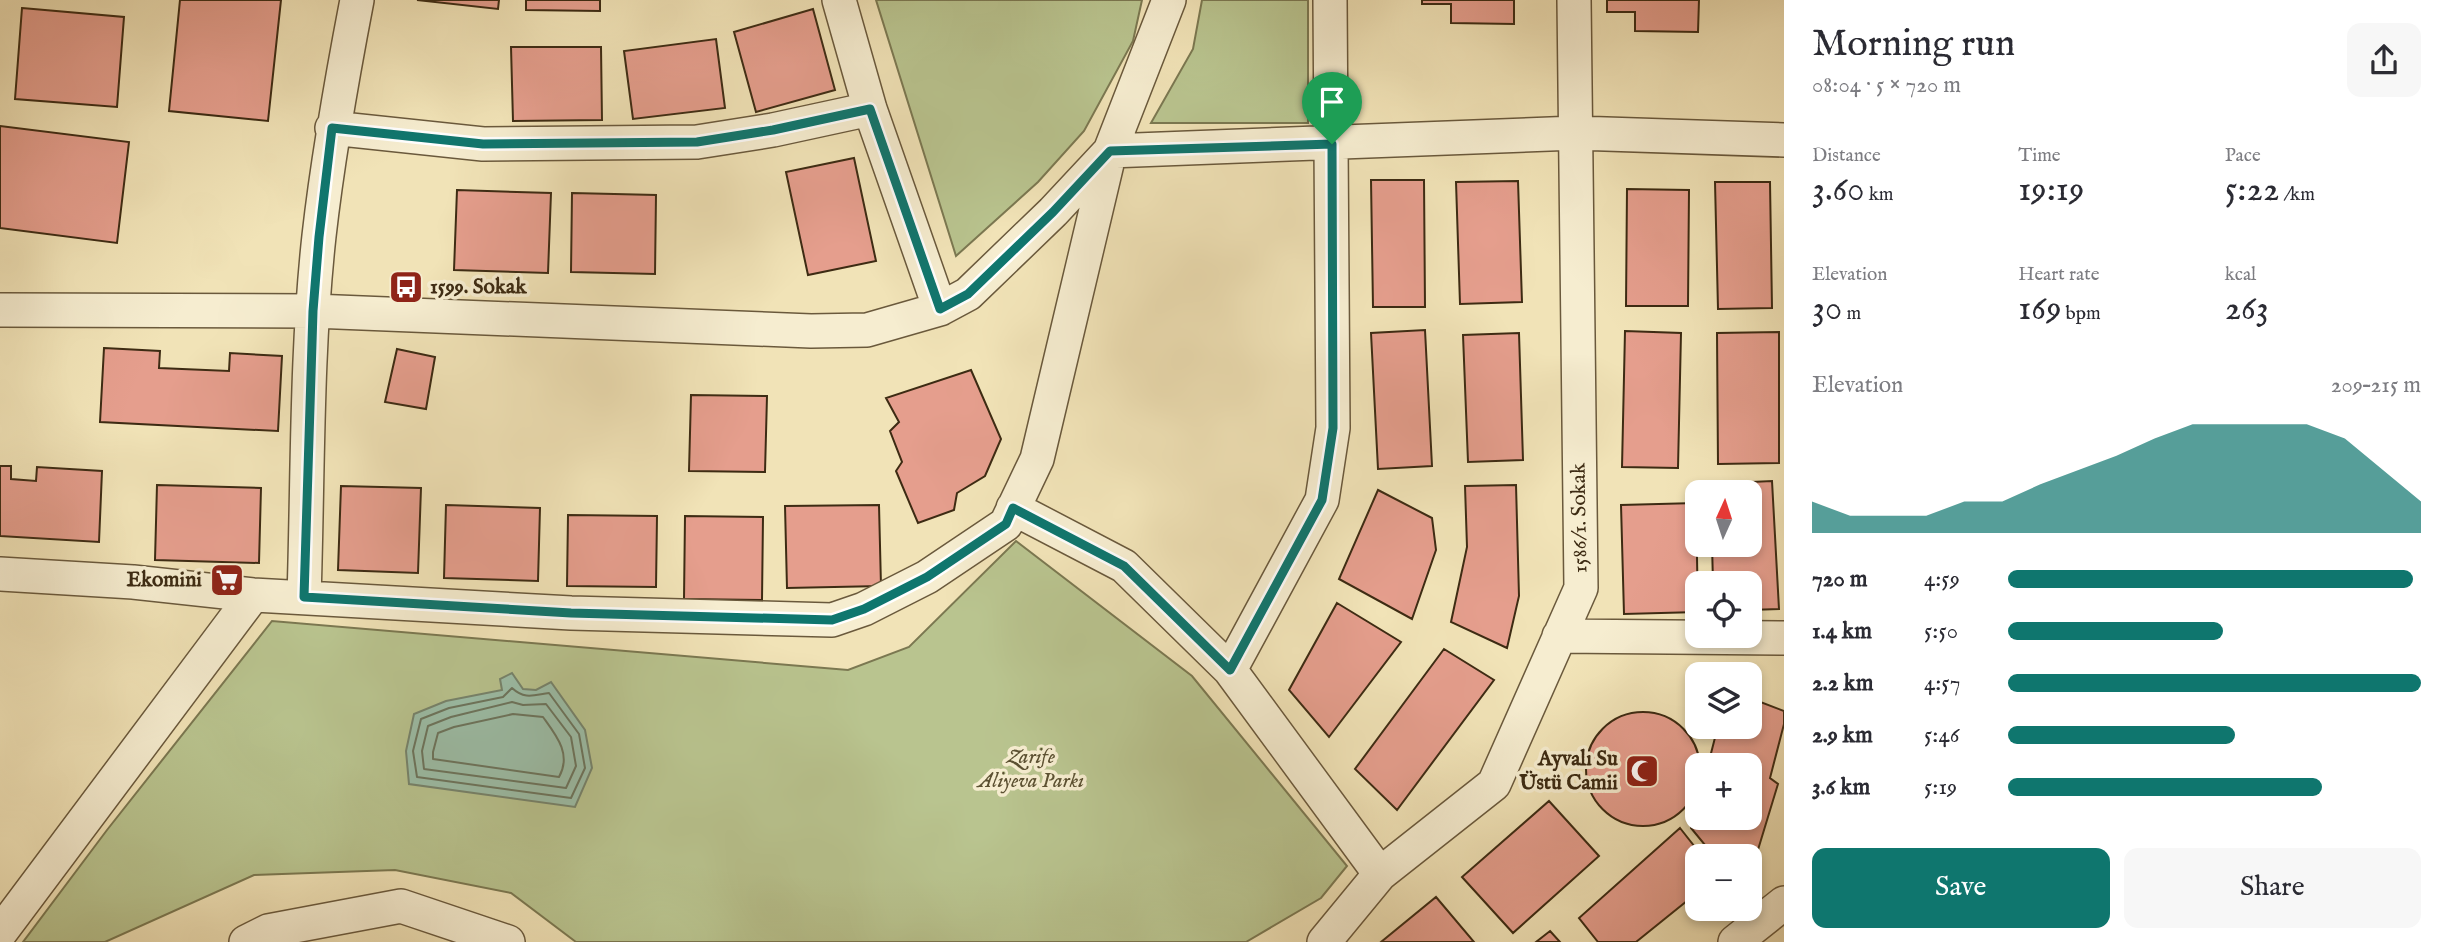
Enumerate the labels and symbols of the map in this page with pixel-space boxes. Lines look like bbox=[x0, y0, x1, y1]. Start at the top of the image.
pin bbox=[1302, 72, 1362, 144]
bus stop icon: 1599. Sokak bbox=[387, 268, 425, 306]
place label: 1599. Sokak bbox=[430, 274, 527, 301]
street label: 1586/1. Sokak bbox=[1566, 462, 1594, 573]
north arrow bbox=[1685, 480, 1762, 556]
supermarket icon: Ekomini bbox=[208, 561, 246, 599]
place label: Ekomini bbox=[126, 567, 202, 594]
park label: Zarife Aliyeva Parkı bbox=[976, 744, 1084, 795]
place label: Ayvalı Su Üstü Camii bbox=[1518, 746, 1618, 797]
mosque icon: Ayvalı Su Üstü Camii bbox=[1623, 752, 1661, 790]

